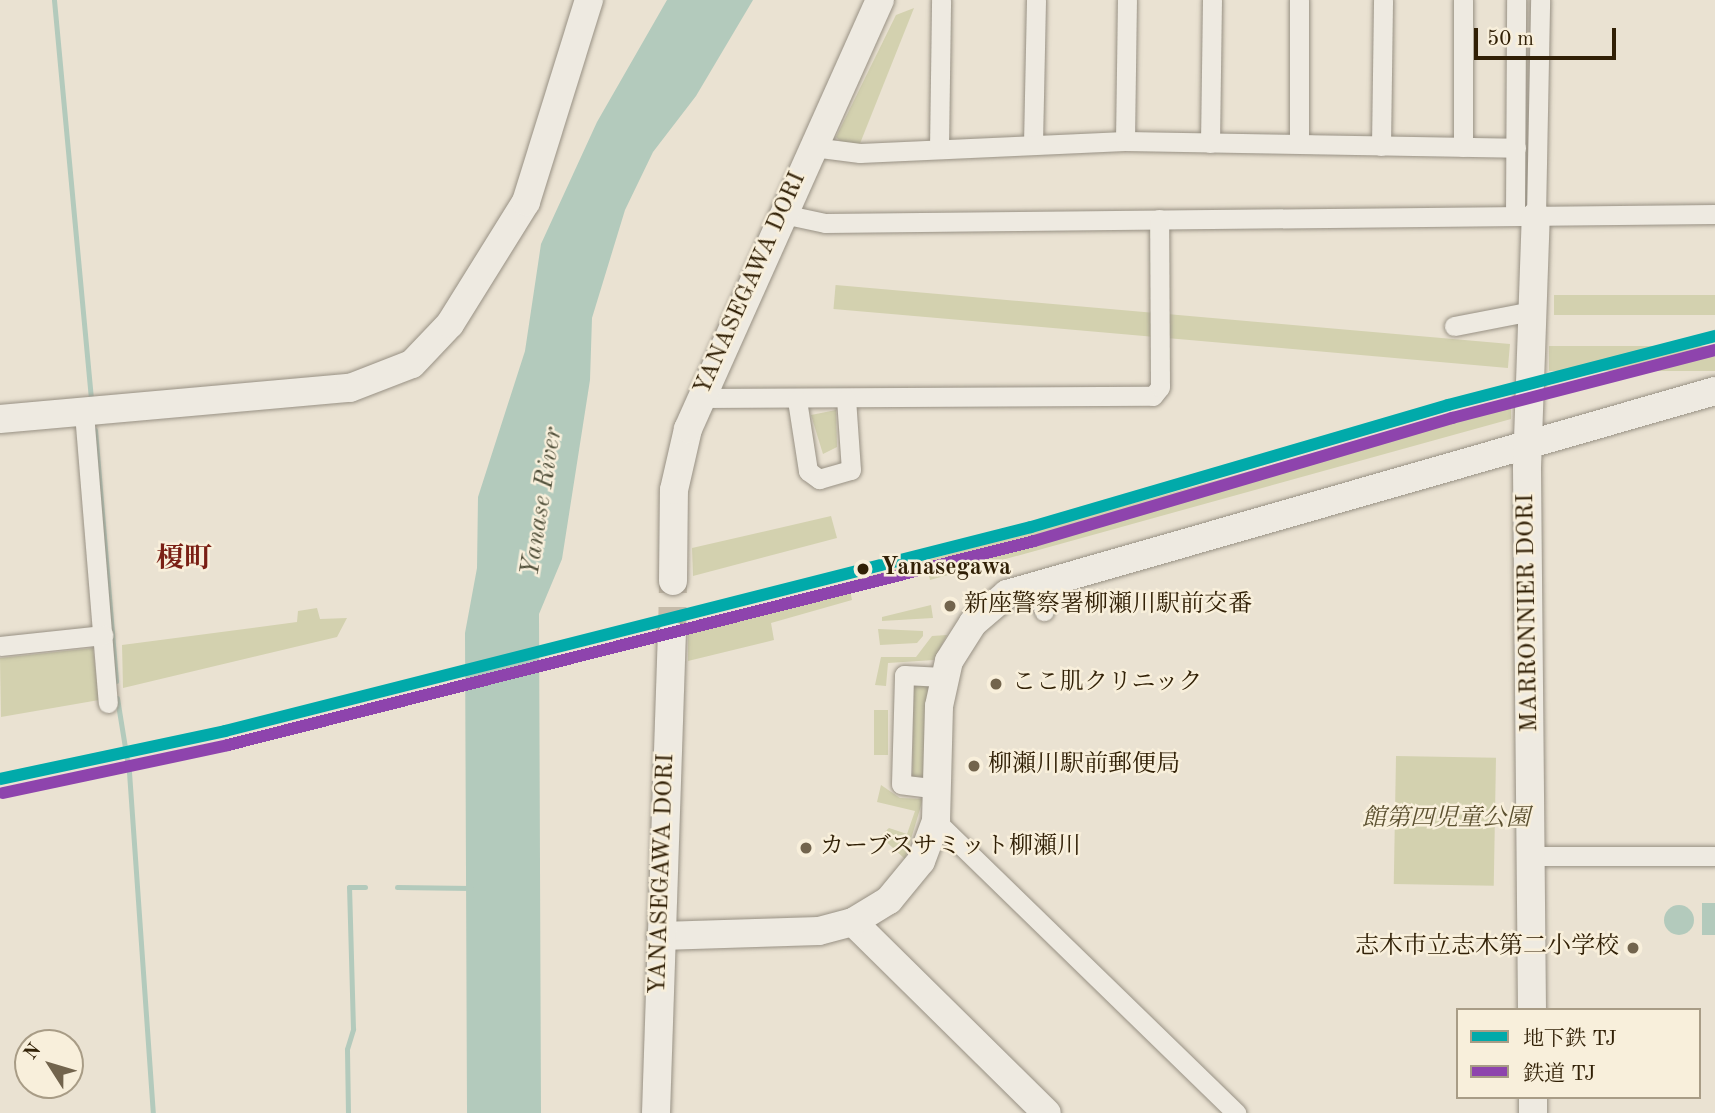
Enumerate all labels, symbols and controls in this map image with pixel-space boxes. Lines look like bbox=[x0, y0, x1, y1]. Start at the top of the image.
scale bar bbox=[1477, 14, 1619, 58]
text: 50 m bbox=[1487, 29, 1534, 50]
street label: YANASEGAWA DORI bbox=[689, 168, 813, 400]
water label: Yanase River bbox=[516, 425, 570, 579]
street label: MARRONNIER DORI bbox=[1513, 493, 1545, 733]
district label: 榎町 bbox=[156, 543, 212, 577]
place label: Yanasegawa bbox=[881, 555, 1011, 583]
marker: Yanasegawa bbox=[851, 557, 875, 581]
place label: 新座警察署柳瀬川駅前交番 bbox=[964, 592, 1252, 620]
marker: 新座警察署柳瀬川駅前交番 bbox=[942, 598, 958, 614]
place label: ここ肌クリニック bbox=[1012, 670, 1204, 698]
marker: ここ肌クリニック bbox=[986, 674, 1006, 694]
place label: 柳瀬川駅前郵便局 bbox=[988, 752, 1180, 780]
street label: YANASEGAWA DORI bbox=[644, 753, 682, 995]
marker: 柳瀬川駅前郵便局 bbox=[966, 758, 982, 774]
park label: 館第四児童公園 bbox=[1362, 806, 1530, 834]
place label: カーブスサミット柳瀬川 bbox=[820, 834, 1084, 862]
marker: カーブスサミット柳瀬川 bbox=[798, 840, 814, 856]
place label: 志木市立志木第二小学校 bbox=[1355, 934, 1619, 962]
marker: 志木市立志木第二小学校 bbox=[1625, 940, 1641, 956]
legend bbox=[1456, 1008, 1701, 1099]
north arrow bbox=[14, 1029, 84, 1099]
text: 地下鉄 TJ bbox=[1523, 1029, 1617, 1050]
text: N bbox=[21, 1041, 45, 1064]
text: 鉄道 TJ bbox=[1523, 1064, 1596, 1085]

